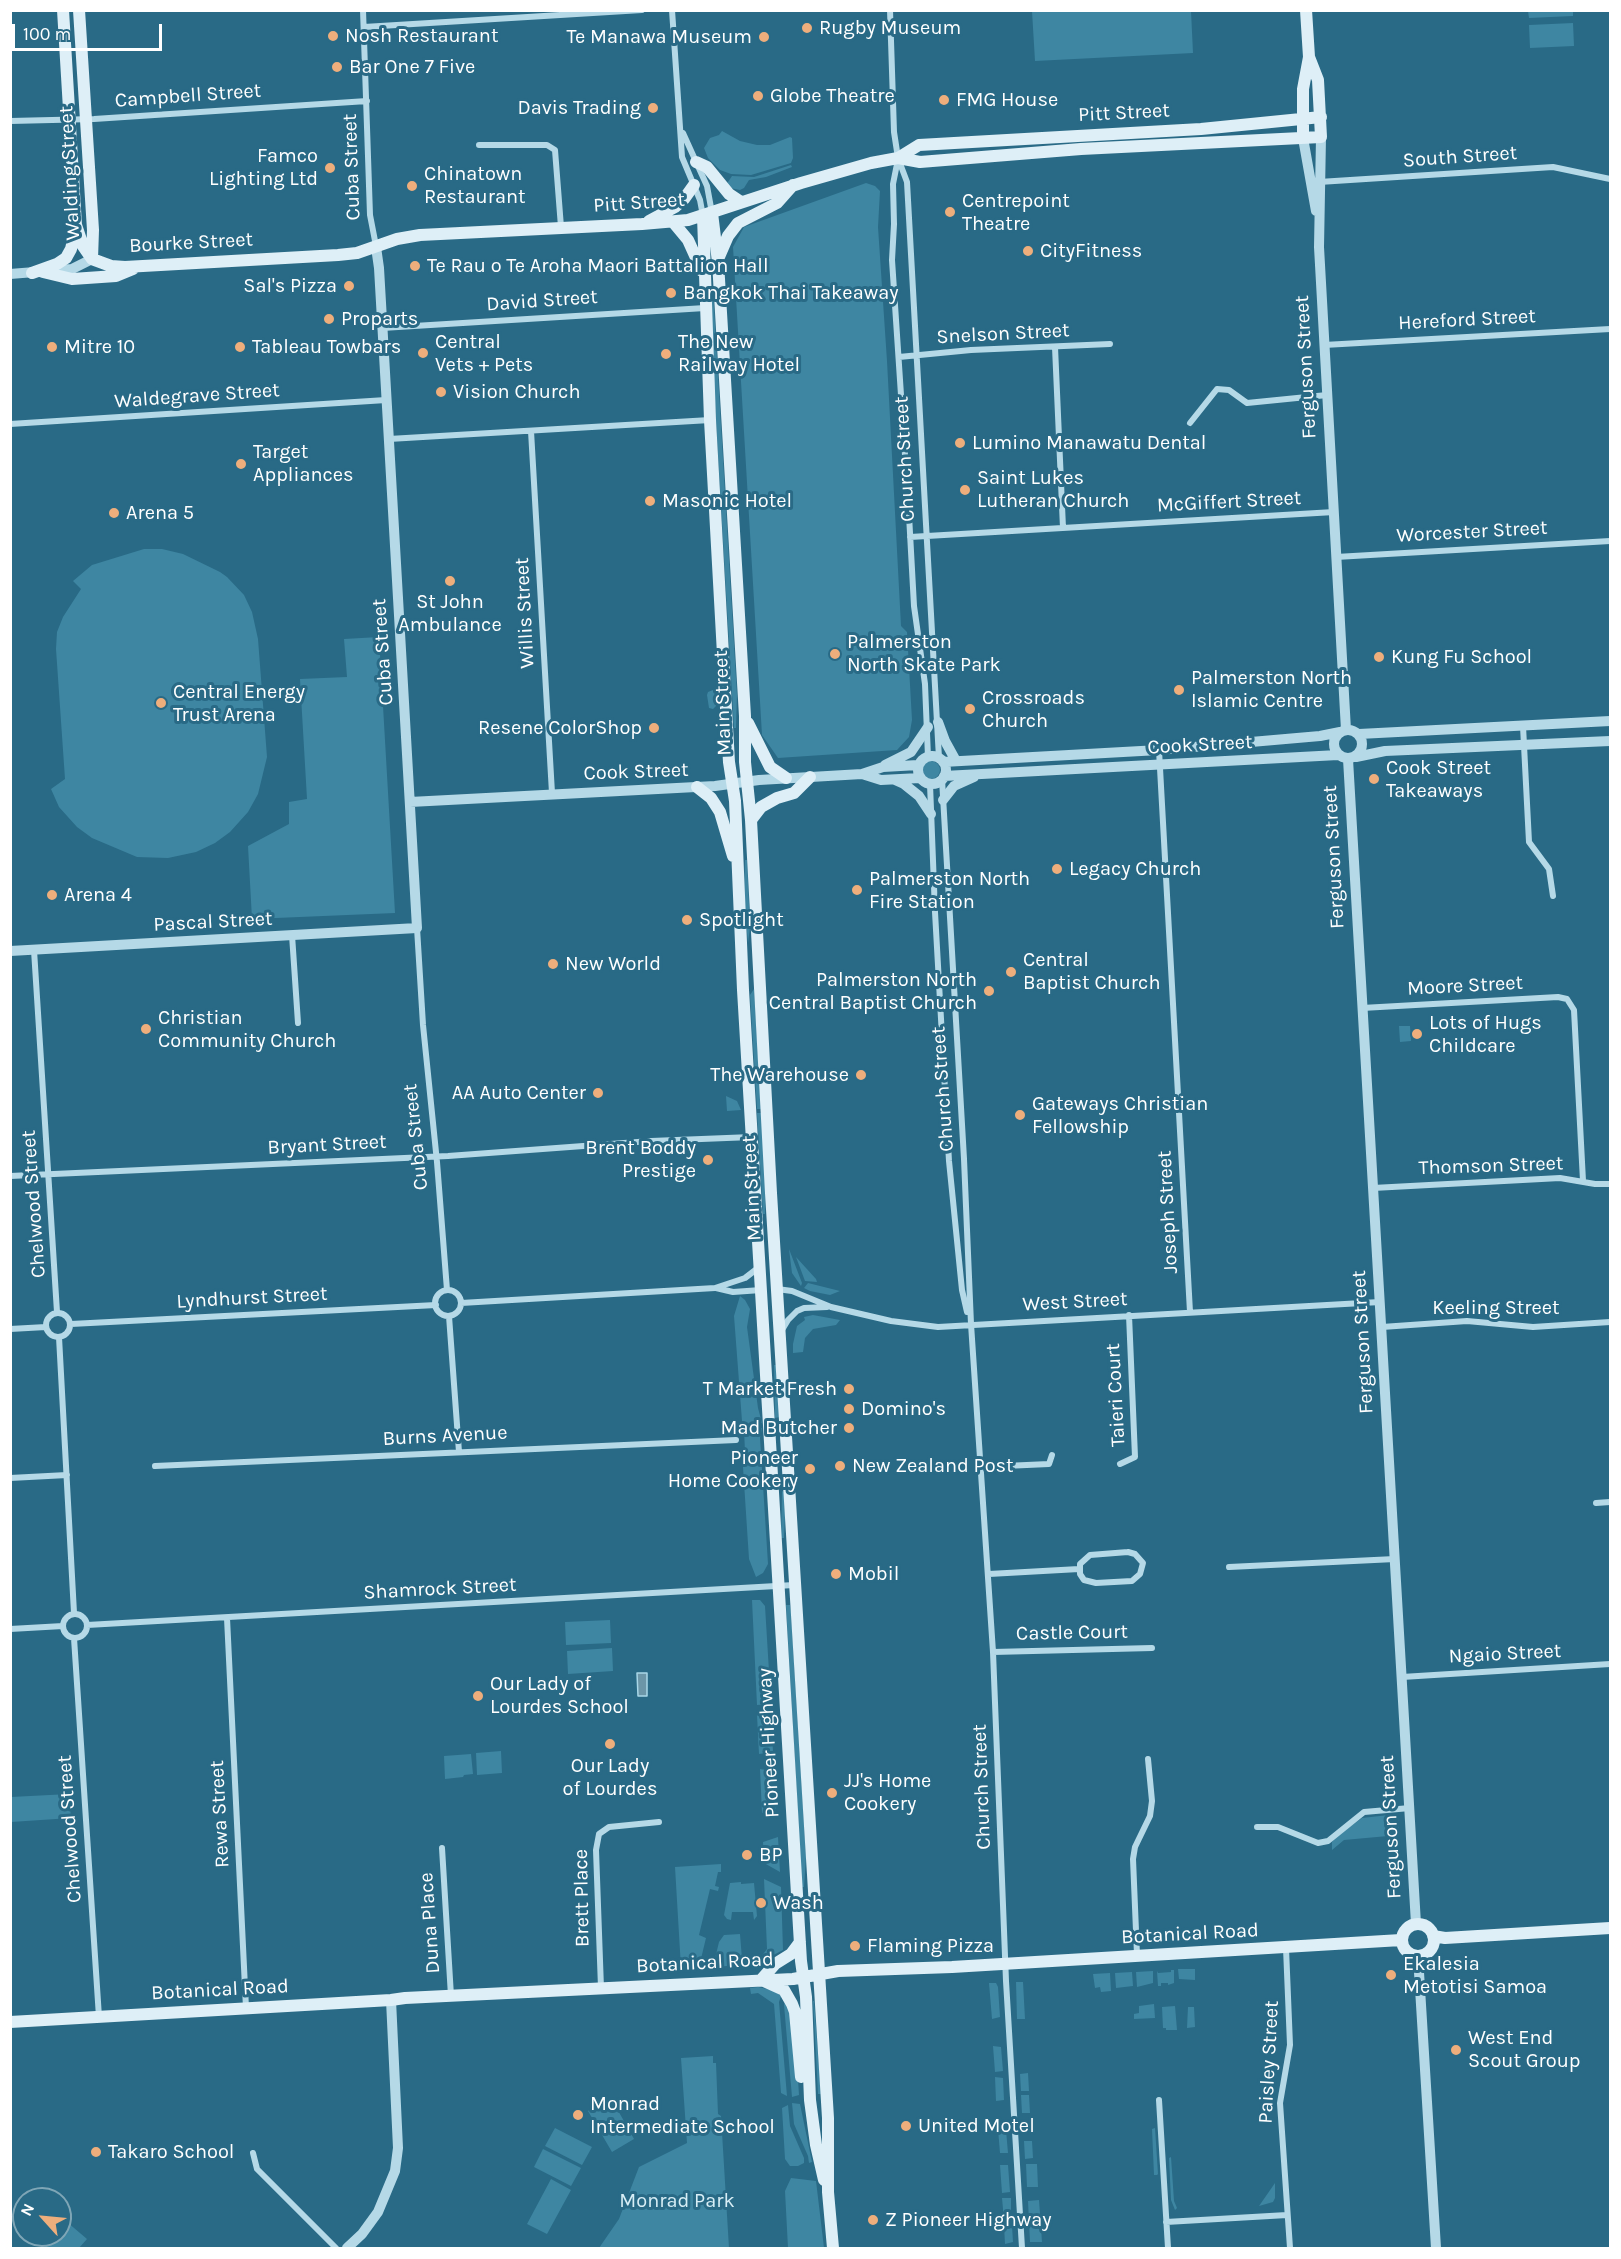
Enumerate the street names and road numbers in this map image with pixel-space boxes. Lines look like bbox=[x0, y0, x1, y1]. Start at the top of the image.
street label: Campbell Street bbox=[114, 79, 262, 113]
street label: Pitt Street bbox=[1078, 99, 1170, 127]
street label: Walding Street bbox=[54, 105, 86, 241]
street label: Cuba Street bbox=[338, 113, 366, 221]
street label: South Street bbox=[1402, 141, 1518, 173]
street label: Pitt Street bbox=[592, 188, 686, 218]
street label: Bourke Street bbox=[129, 228, 253, 258]
street label: David Street bbox=[485, 285, 599, 317]
street label: Ferguson Street bbox=[1290, 295, 1322, 439]
street label: Hereford Street bbox=[1398, 304, 1536, 336]
street label: Snelson Street bbox=[936, 319, 1070, 349]
street label: Waldegrave Street bbox=[114, 378, 280, 414]
street label: Church Street bbox=[890, 396, 920, 522]
street label: McGiffert Street bbox=[1156, 486, 1302, 518]
street label: Worcester Street bbox=[1396, 516, 1548, 548]
street label: Willis Street bbox=[510, 557, 540, 669]
street label: Cuba Street bbox=[367, 598, 399, 706]
street label: Main Street bbox=[709, 650, 737, 756]
street label: Cook Street bbox=[1147, 730, 1253, 760]
street label: Cook Street bbox=[583, 758, 689, 786]
street label: Ferguson Street bbox=[1318, 785, 1350, 929]
street label: Pascal Street bbox=[153, 907, 273, 937]
street label: Moore Street bbox=[1406, 971, 1524, 1001]
street label: Church Street bbox=[927, 1025, 959, 1153]
street label: Cuba Street bbox=[398, 1083, 434, 1191]
street label: Chelwood Street bbox=[17, 1129, 51, 1279]
street label: Bryant Street bbox=[267, 1130, 387, 1160]
street label: Main Street bbox=[737, 1135, 767, 1241]
street label: Joseph Street bbox=[1153, 1150, 1183, 1274]
street label: Thomson Street bbox=[1418, 1151, 1564, 1181]
street label: Ferguson Street bbox=[1347, 1270, 1379, 1414]
street label: Lyndhurst Street bbox=[176, 1282, 328, 1314]
street label: West Street bbox=[1022, 1287, 1128, 1317]
street label: Keeling Street bbox=[1432, 1296, 1560, 1320]
street label: Taieri Court bbox=[1101, 1343, 1131, 1447]
street label: Burns Avenue bbox=[382, 1421, 508, 1451]
street label: Shamrock Street bbox=[363, 1573, 517, 1605]
street label: Castle Court bbox=[1016, 1620, 1128, 1646]
street label: Ngaio Street bbox=[1448, 1639, 1562, 1669]
street label: Pioneer Highway bbox=[753, 1667, 785, 1819]
street label: Church Street bbox=[968, 1724, 996, 1850]
street label: Chelwood Street bbox=[53, 1754, 87, 1904]
street label: Ferguson Street bbox=[1375, 1755, 1407, 1899]
street label: Rewa Street bbox=[205, 1760, 235, 1868]
street label: Brett Place bbox=[569, 1849, 595, 1947]
street label: Duna Place bbox=[414, 1872, 446, 1974]
street label: Botanical Road bbox=[1121, 1918, 1259, 1950]
street label: Botanical Road bbox=[636, 1947, 774, 1979]
street label: Botanical Road bbox=[151, 1974, 289, 2006]
street label: Paisley Street bbox=[1254, 2000, 1284, 2124]

